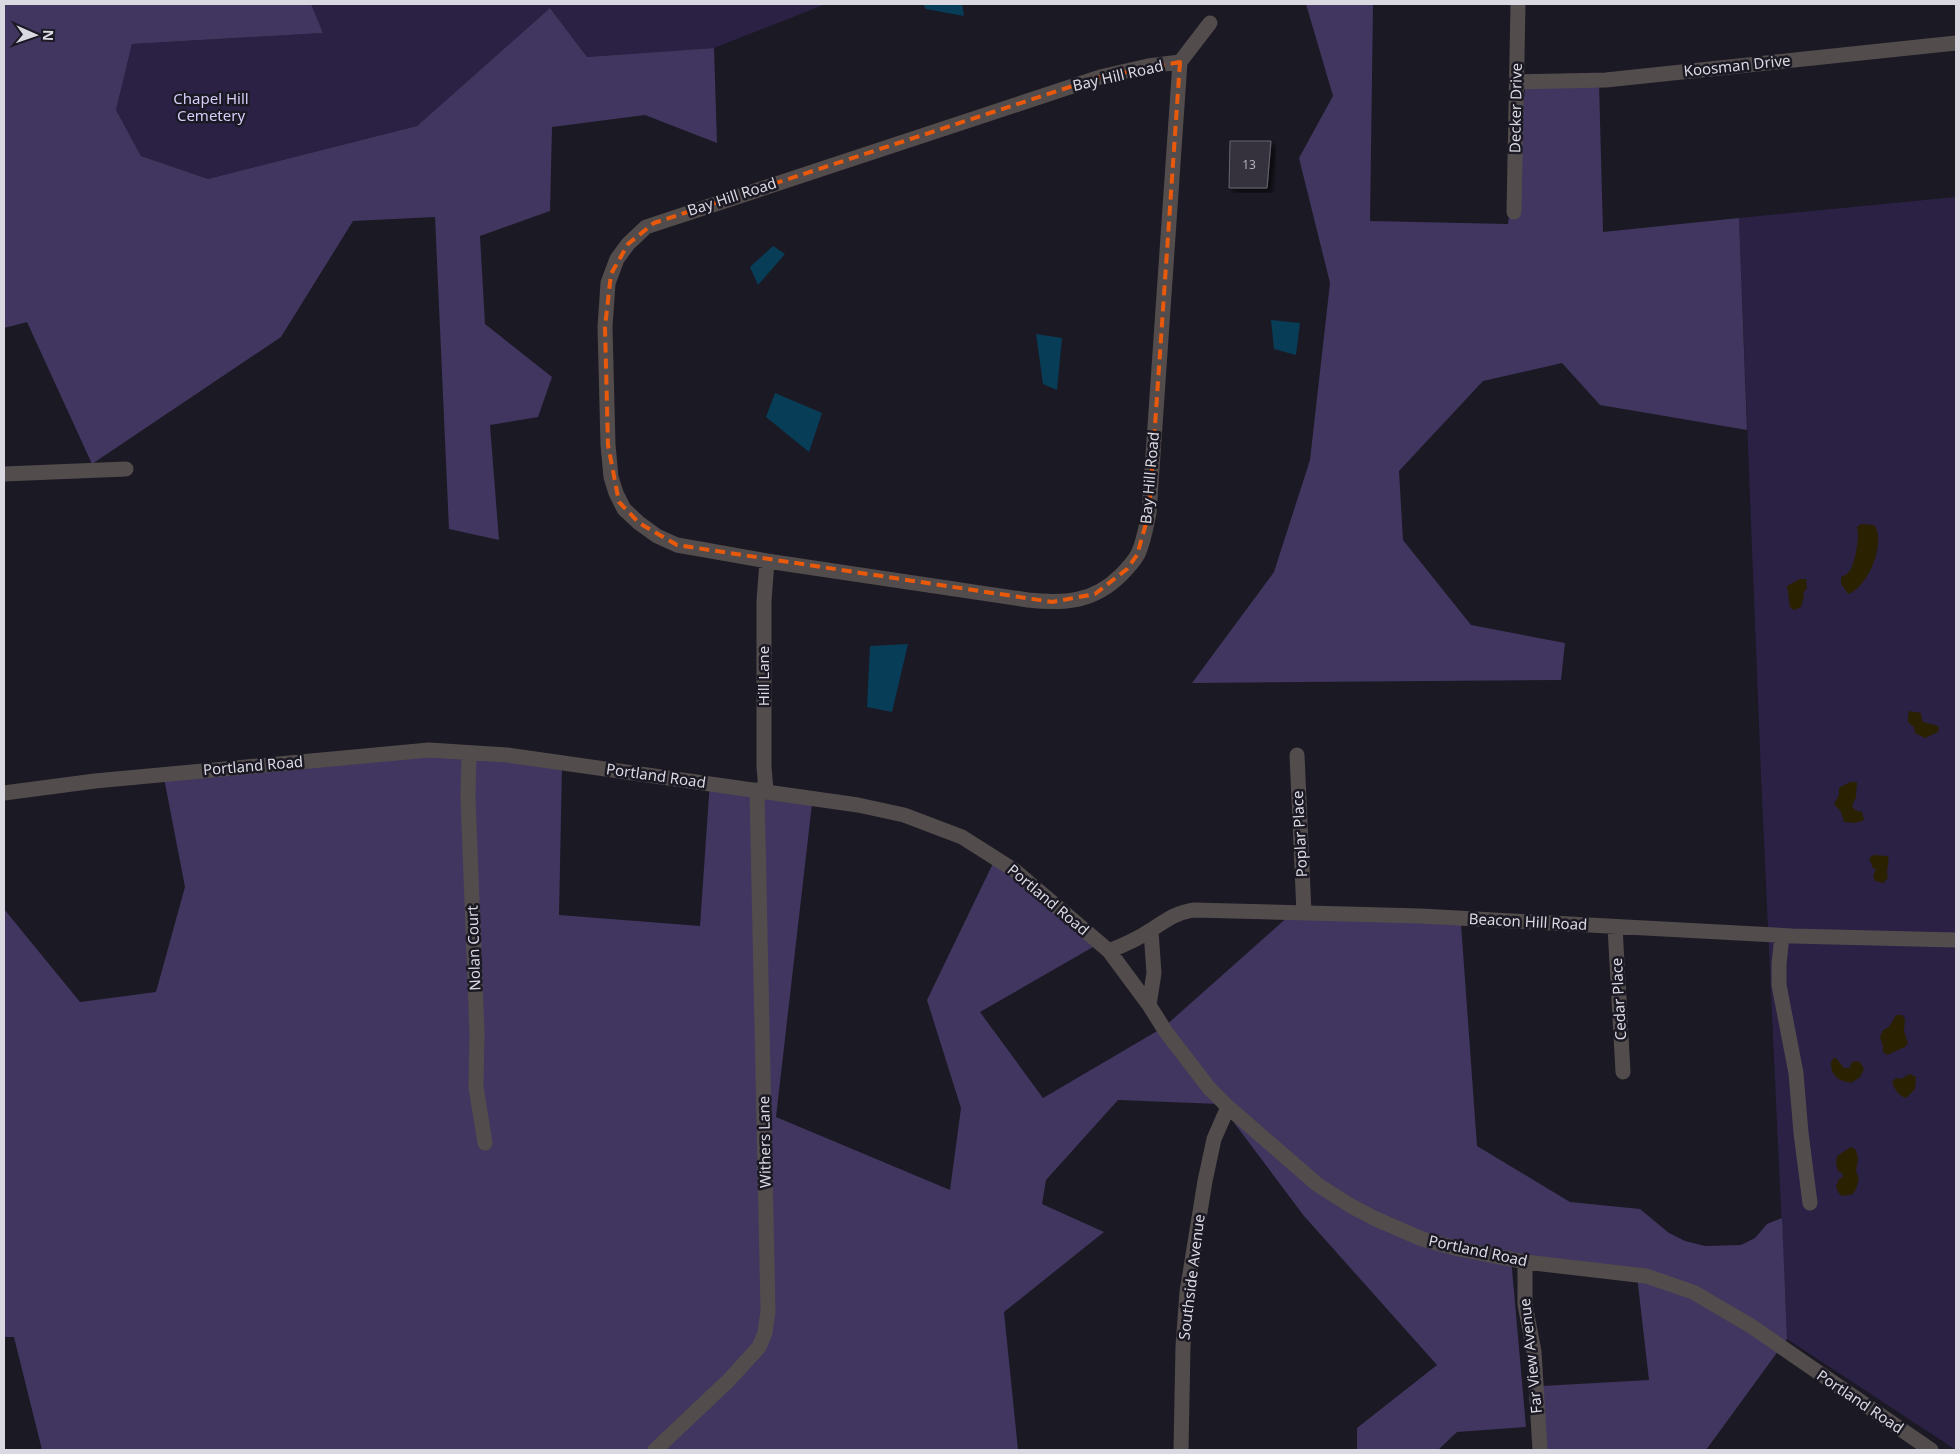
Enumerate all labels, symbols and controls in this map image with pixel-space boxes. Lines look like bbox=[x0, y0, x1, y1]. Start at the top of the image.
north arrow bbox=[10, 10, 60, 60]
text: N bbox=[39, 29, 58, 41]
street label: Koosman Drive bbox=[1682, 49, 1791, 81]
street label: Bay Hill Road bbox=[1071, 55, 1165, 95]
street label: Decker Drive bbox=[1504, 63, 1526, 153]
park label: Chapel Hill Cemetery bbox=[173, 88, 249, 125]
house number: 13 bbox=[1242, 156, 1256, 173]
street label: Bay Hill Road bbox=[685, 172, 779, 220]
street label: Bay Hill Road bbox=[1135, 431, 1163, 525]
street label: Hill Lane bbox=[753, 646, 773, 706]
street label: Portland Road bbox=[202, 751, 304, 779]
street label: Portland Road bbox=[605, 758, 707, 792]
street label: Poplar Place bbox=[1287, 790, 1311, 878]
street label: Portland Road bbox=[1004, 859, 1094, 939]
street label: Nolan Court bbox=[461, 904, 484, 991]
street label: Beacon Hill Road bbox=[1468, 908, 1588, 934]
street label: Cedar Place bbox=[1606, 957, 1630, 1041]
street label: Withers Lane bbox=[753, 1096, 775, 1188]
street label: Southside Avenue bbox=[1173, 1213, 1209, 1341]
street label: Portland Road bbox=[1427, 1230, 1529, 1270]
street label: Far View Avenue bbox=[1514, 1298, 1546, 1415]
street label: Portland Road bbox=[1813, 1365, 1908, 1438]

